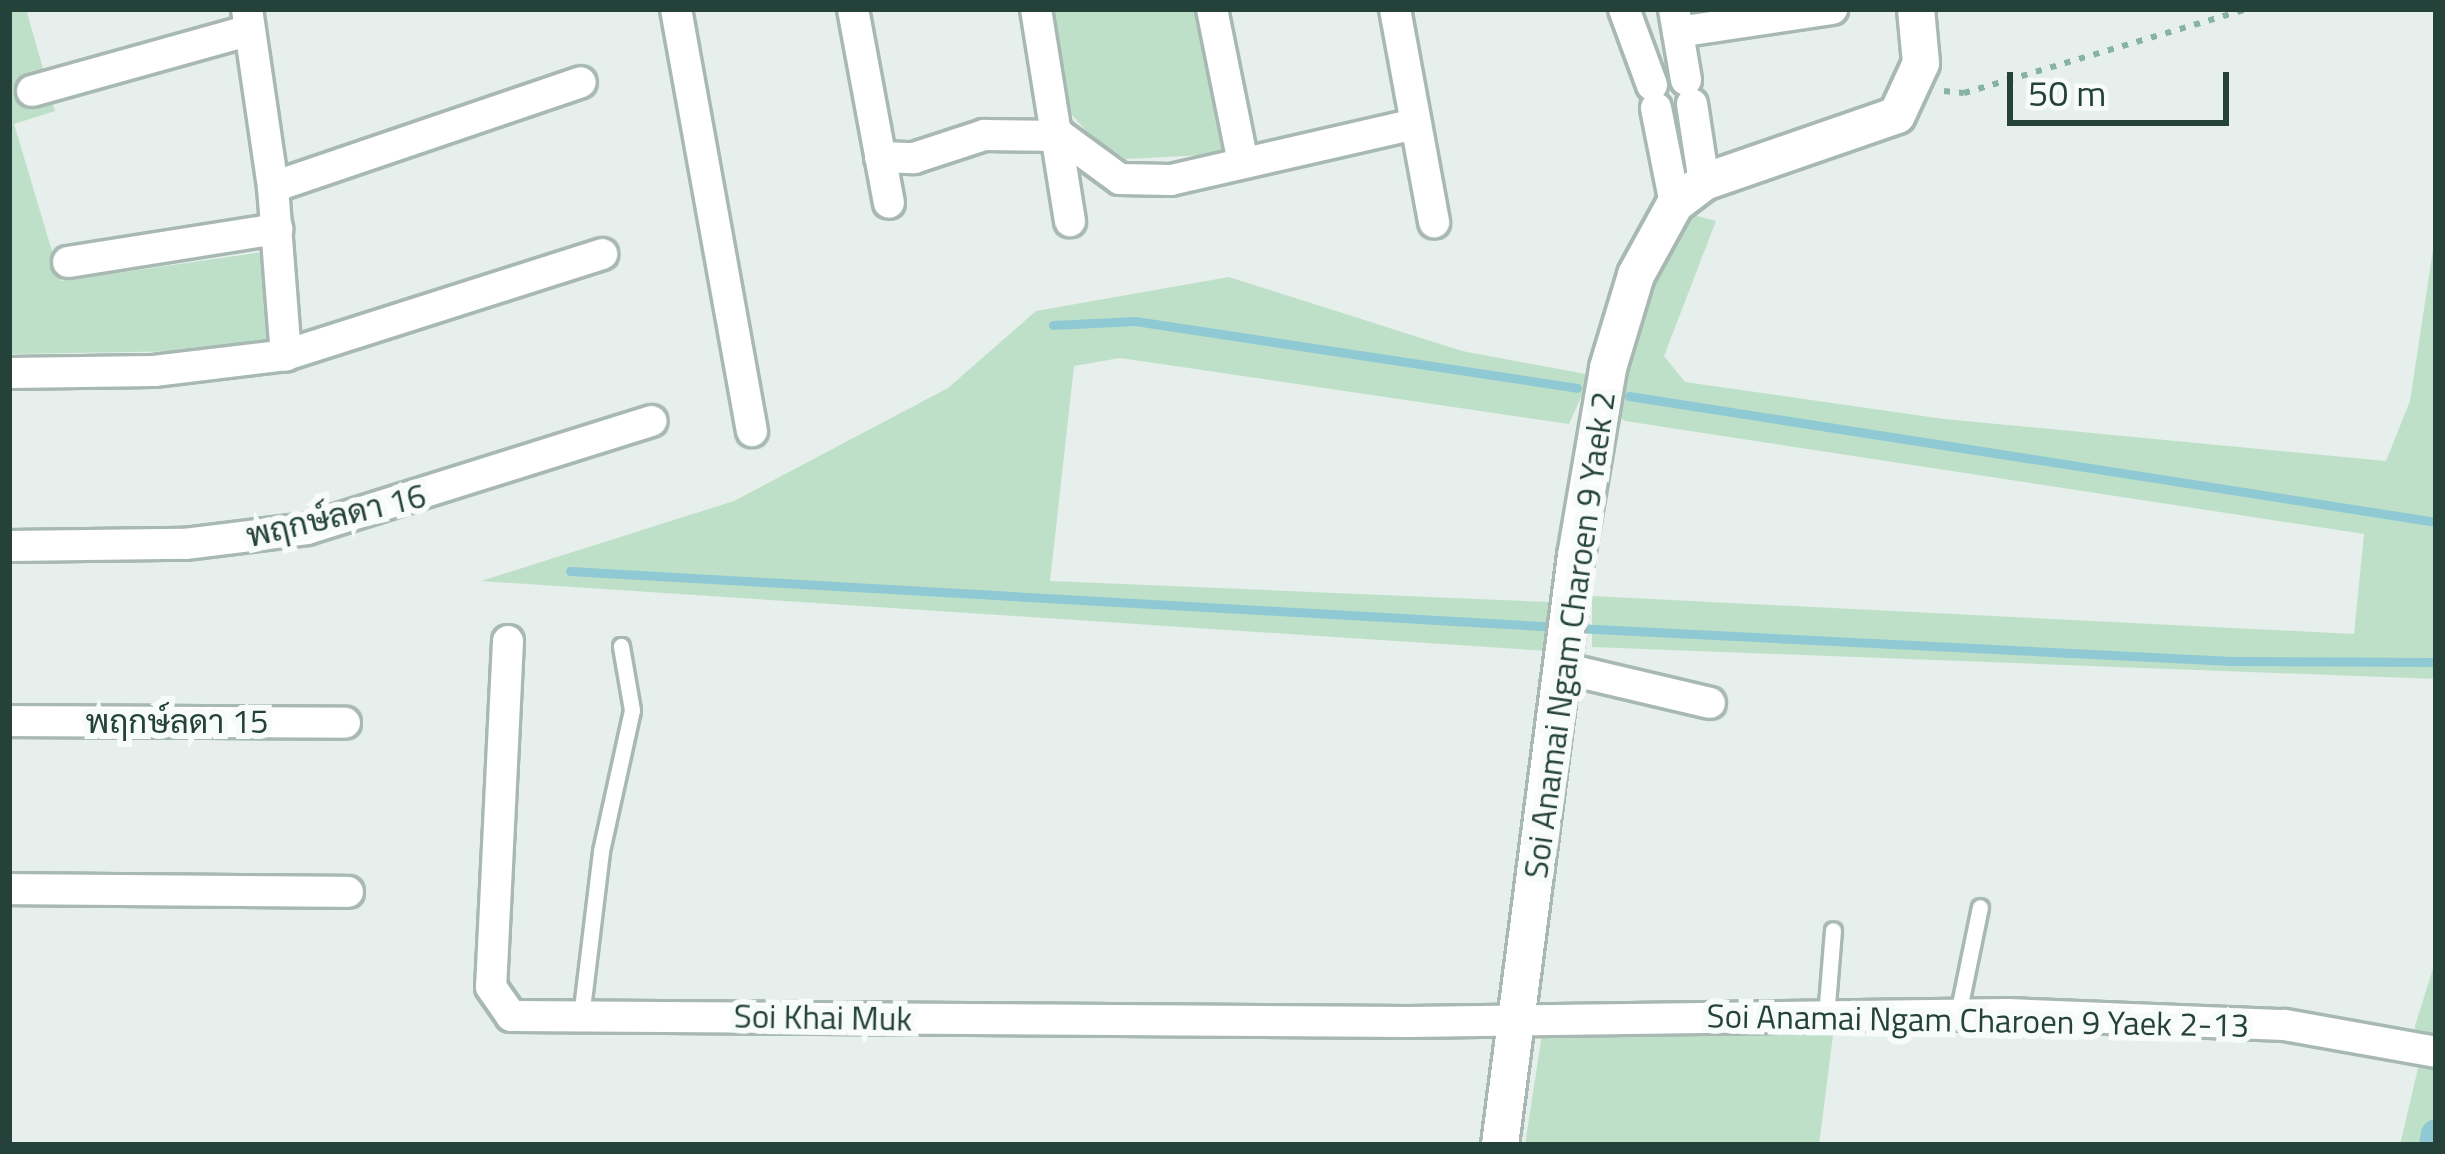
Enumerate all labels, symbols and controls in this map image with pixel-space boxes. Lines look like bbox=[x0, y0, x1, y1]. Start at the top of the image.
scale bar bbox=[2013, 48, 2235, 122]
text: 50 m bbox=[2028, 65, 2106, 120]
street label: Soi Anamai Ngam Charoen 9 Yaek 2 bbox=[1516, 389, 1624, 881]
street label: พฤกษ์ลดา 16 bbox=[242, 476, 430, 556]
street label: พฤกษ์ลดา 15 bbox=[85, 702, 269, 742]
street label: Soi Anamai Ngam Charoen 9 Yaek 2-13 bbox=[1706, 996, 2250, 1046]
street label: Soi Khai Muk bbox=[733, 997, 913, 1039]

